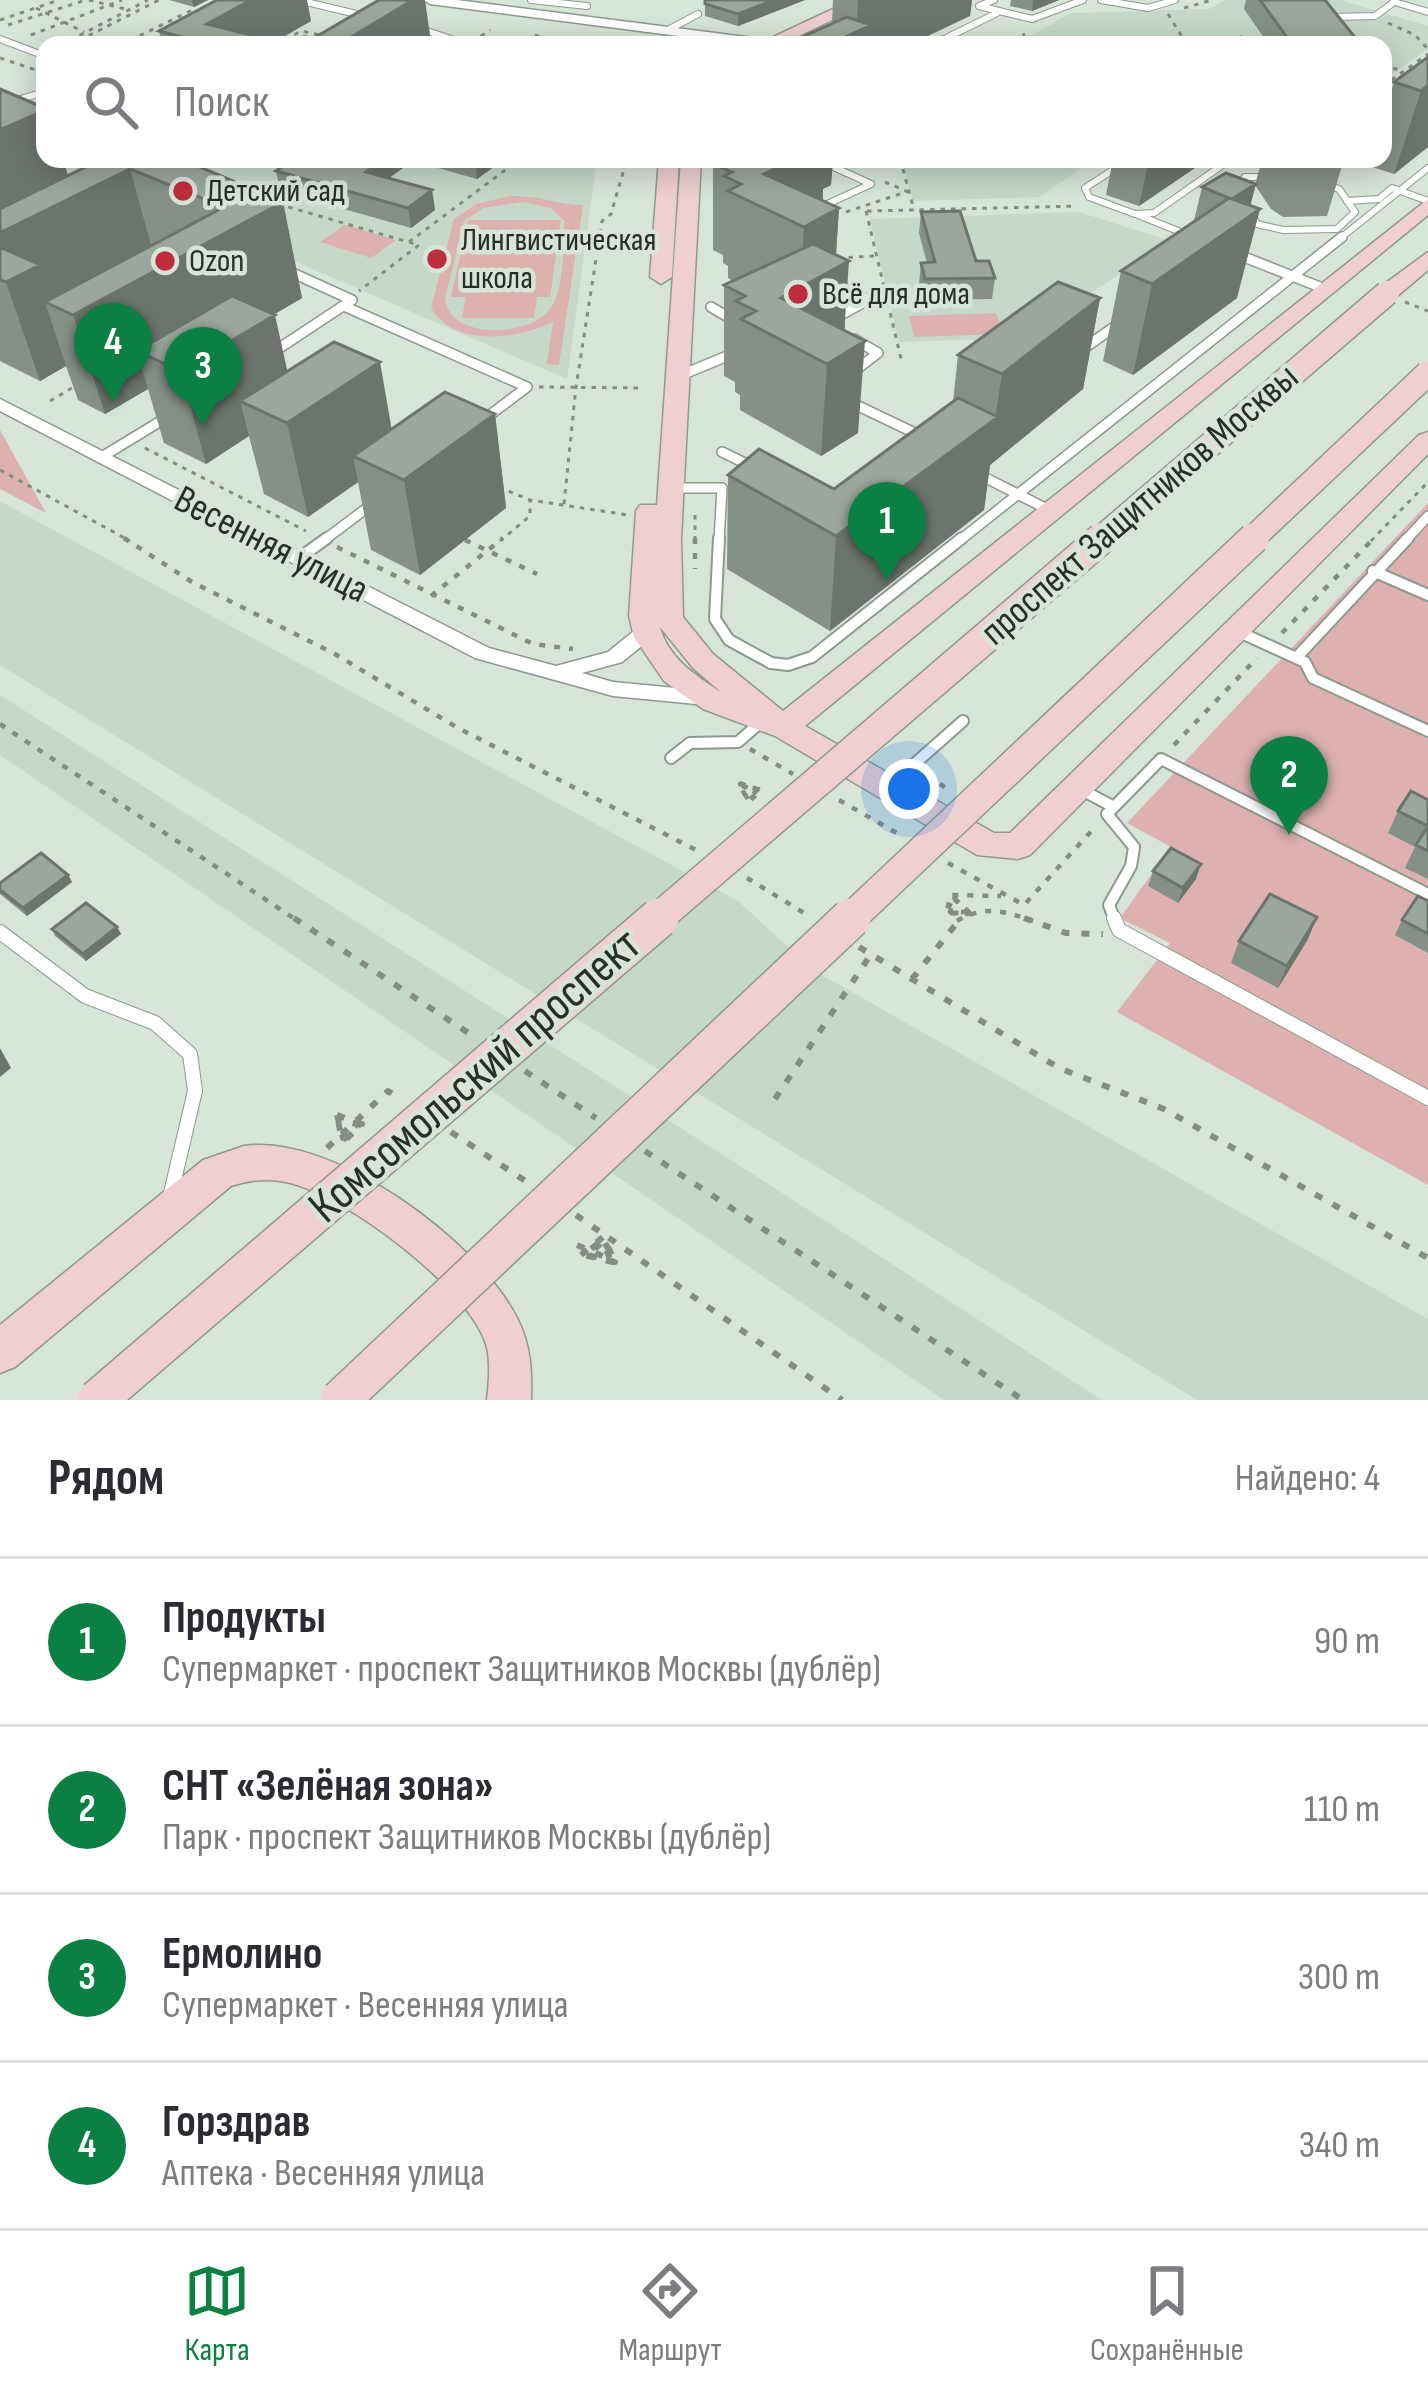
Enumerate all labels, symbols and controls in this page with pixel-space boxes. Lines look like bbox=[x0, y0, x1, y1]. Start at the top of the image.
search box bbox=[36, 36, 1392, 168]
icon: search bbox=[78, 69, 144, 135]
text: Поиск bbox=[174, 75, 269, 130]
place label: Детский сад bbox=[207, 171, 345, 211]
marker: Детский сад bbox=[170, 178, 196, 204]
place label: Лингвистическая школа bbox=[461, 220, 657, 298]
place label: Ozon bbox=[189, 241, 244, 281]
marker: Лингвистическая школа bbox=[424, 246, 450, 272]
marker: Ozon bbox=[152, 248, 178, 274]
place label: Всё для дома bbox=[822, 274, 970, 314]
marker: Всё для дома bbox=[785, 281, 811, 307]
pin: 4 bbox=[74, 303, 152, 402]
pin: 3 bbox=[164, 327, 242, 426]
street label: проспект Защитников Москвы bbox=[972, 354, 1308, 656]
street label: Весенняя улица bbox=[166, 476, 376, 614]
pin: 1 bbox=[848, 482, 926, 581]
pin: 2 bbox=[1250, 736, 1328, 835]
your location bbox=[879, 759, 939, 819]
street label: Комсомольский проспект bbox=[298, 917, 652, 1235]
text: Рядом bbox=[48, 1448, 164, 1509]
text: Найдено: 4 bbox=[1235, 1455, 1380, 1502]
text: Продукты bbox=[162, 1591, 326, 1646]
text: 1 bbox=[79, 1618, 95, 1665]
text: 90 m bbox=[1314, 1618, 1380, 1665]
text: Супермаркет · проспект Защитников Москвы (дублёр) bbox=[162, 1646, 881, 1693]
text: СНТ «Зелёная зона» bbox=[162, 1759, 494, 1814]
text: 2 bbox=[78, 1786, 96, 1833]
text: 110 m bbox=[1304, 1786, 1380, 1833]
text: Парк · проспект Защитников Москвы (дублёр) bbox=[162, 1814, 771, 1861]
text: Ермолино bbox=[162, 1927, 322, 1982]
text: 3 bbox=[78, 1954, 96, 2001]
text: 300 m bbox=[1298, 1954, 1380, 2001]
text: Супермаркет · Весенняя улица bbox=[162, 1982, 569, 2029]
text: Горздрав bbox=[162, 2095, 310, 2150]
text: 4 bbox=[78, 2122, 96, 2169]
text: 340 m bbox=[1299, 2122, 1380, 2169]
text: Аптека · Весенняя улица bbox=[162, 2150, 485, 2197]
tab: Карта bbox=[184, 2258, 250, 2370]
tab: Маршрут bbox=[618, 2258, 722, 2370]
tab: Сохранённые bbox=[1090, 2258, 1244, 2370]

